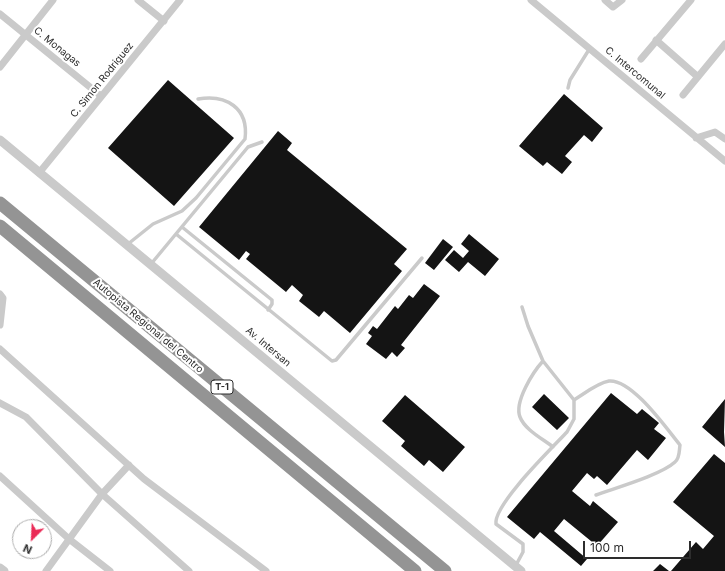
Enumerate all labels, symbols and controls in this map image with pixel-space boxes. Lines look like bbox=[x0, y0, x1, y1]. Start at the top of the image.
street label: C. Monagas bbox=[31, 25, 83, 69]
street label: C. Simon Rodriguez bbox=[68, 40, 136, 120]
street label: C. Intercomunal bbox=[603, 44, 667, 102]
street label: Autopista Regional del Centro bbox=[90, 276, 206, 376]
street label: Av. Intersan bbox=[243, 325, 293, 369]
road number: T-1 bbox=[211, 380, 233, 394]
north arrow bbox=[12, 519, 52, 559]
scale bar bbox=[585, 533, 693, 559]
text: 100 m bbox=[590, 540, 624, 555]
text: N bbox=[21, 541, 34, 557]

